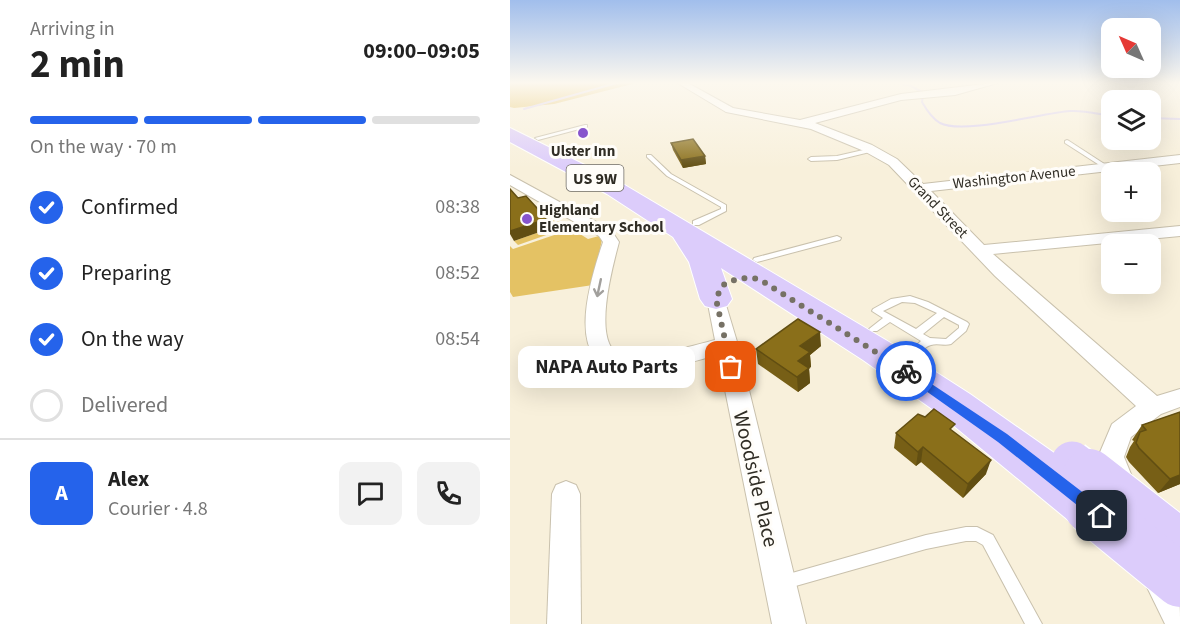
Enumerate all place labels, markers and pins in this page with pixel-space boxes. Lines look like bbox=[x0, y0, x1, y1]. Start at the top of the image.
marker: Ulster Inn bbox=[576, 126, 590, 140]
place label: Ulster Inn bbox=[551, 141, 615, 162]
place label: Highland Elementary School bbox=[539, 200, 664, 238]
marker: Highland Elementary School bbox=[520, 212, 534, 226]
pin bbox=[705, 341, 756, 392]
callout: NAPA Auto Parts bbox=[518, 346, 695, 388]
pin bbox=[1076, 490, 1127, 541]

